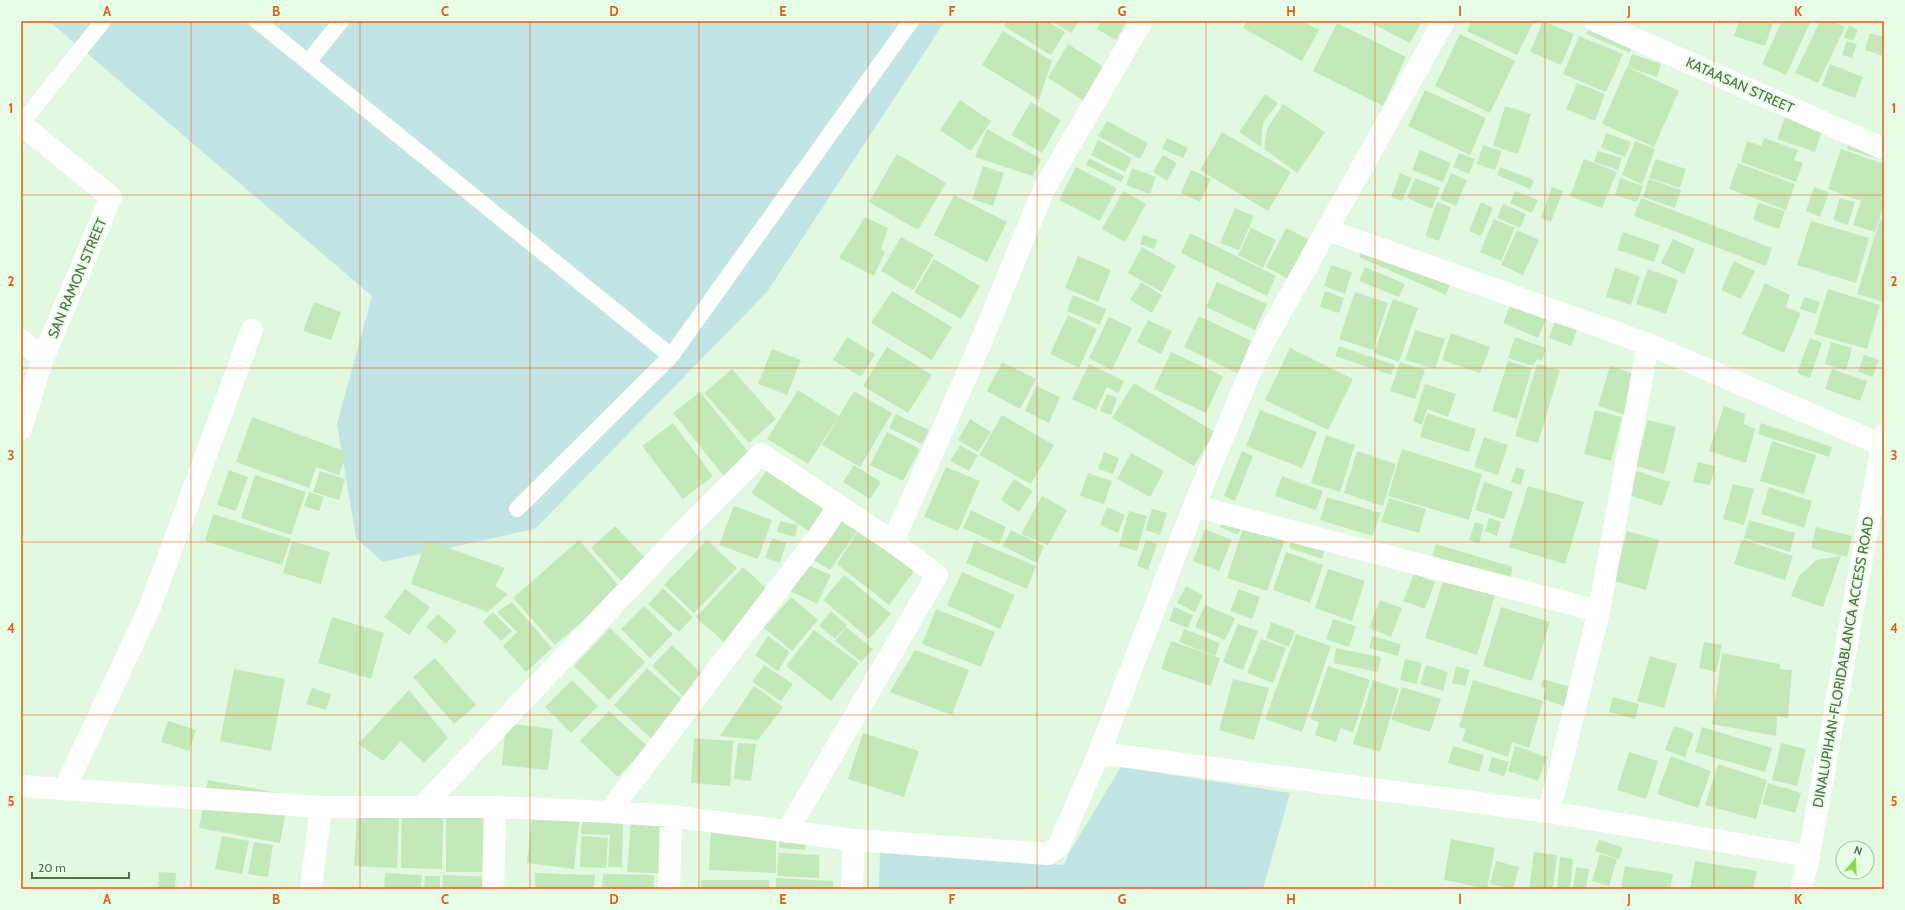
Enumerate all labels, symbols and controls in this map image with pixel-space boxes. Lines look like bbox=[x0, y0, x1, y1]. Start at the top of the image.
text: A bbox=[103, 3, 112, 19]
text: B bbox=[272, 3, 280, 19]
text: C bbox=[441, 3, 449, 19]
text: D bbox=[609, 3, 619, 19]
text: E bbox=[779, 3, 787, 19]
text: F bbox=[949, 3, 956, 19]
text: G bbox=[1118, 3, 1127, 19]
text: H bbox=[1286, 3, 1296, 19]
text: I bbox=[1458, 3, 1462, 19]
text: J bbox=[1626, 3, 1631, 19]
text: K bbox=[1794, 3, 1803, 19]
street label: KATAASAN STREET bbox=[1683, 53, 1797, 117]
text: 1 bbox=[9, 100, 13, 116]
text: 1 bbox=[1892, 100, 1896, 116]
street label: SAN RAMON STREET bbox=[44, 215, 111, 341]
text: 2 bbox=[8, 273, 15, 289]
text: 2 bbox=[1891, 273, 1898, 289]
text: 3 bbox=[7, 447, 15, 463]
text: 3 bbox=[1890, 447, 1898, 463]
street label: DINALUPIHAN-FLORIDABLANCA ACCESS ROAD bbox=[1808, 515, 1878, 809]
text: 4 bbox=[7, 620, 15, 636]
text: 4 bbox=[1890, 620, 1898, 636]
text: 5 bbox=[8, 793, 15, 809]
text: 5 bbox=[1891, 793, 1898, 809]
north arrow bbox=[1835, 840, 1875, 880]
text: N bbox=[1852, 843, 1864, 858]
scale bar bbox=[32, 854, 129, 880]
text: 20 m bbox=[38, 860, 66, 875]
text: A bbox=[103, 891, 112, 907]
text: B bbox=[272, 891, 280, 907]
text: C bbox=[441, 891, 449, 907]
text: D bbox=[609, 891, 619, 907]
text: E bbox=[779, 891, 787, 907]
text: F bbox=[949, 891, 956, 907]
text: G bbox=[1118, 891, 1127, 907]
text: H bbox=[1286, 891, 1296, 907]
text: I bbox=[1458, 891, 1462, 907]
text: J bbox=[1626, 891, 1631, 907]
text: K bbox=[1794, 891, 1803, 907]

